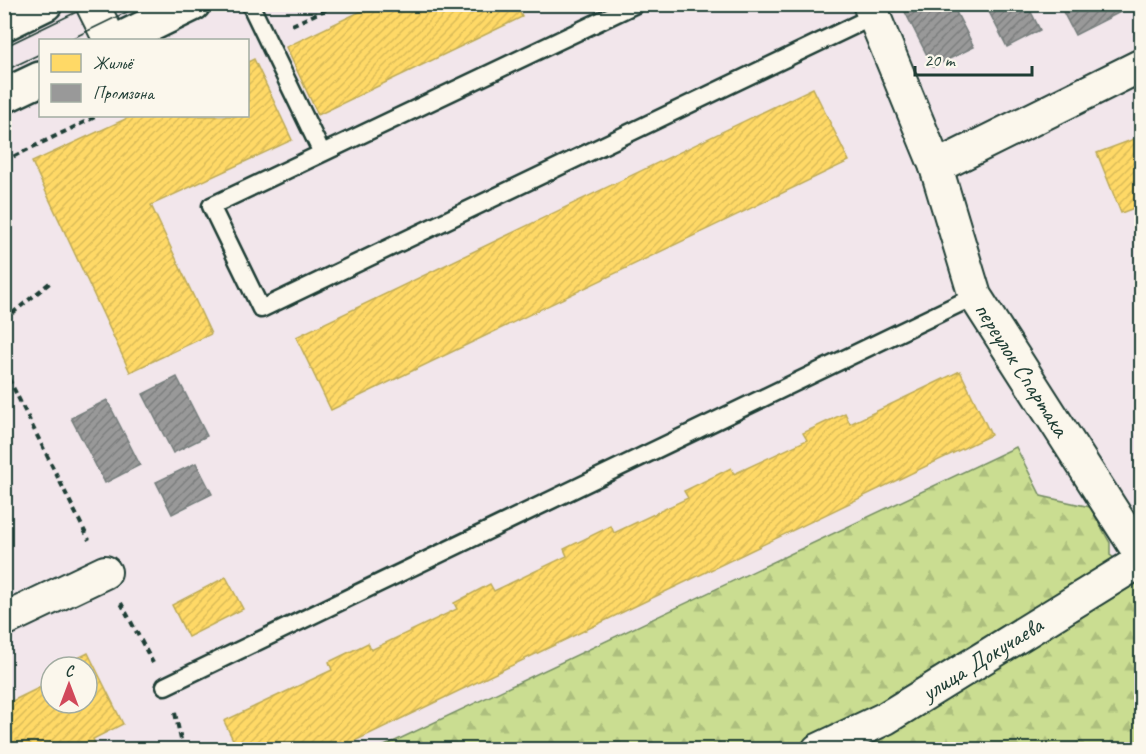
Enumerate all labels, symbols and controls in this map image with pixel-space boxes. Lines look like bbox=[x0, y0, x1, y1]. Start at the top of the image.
legend bbox=[39, 39, 249, 117]
scale bar bbox=[915, 39, 1032, 77]
text: 20 m bbox=[924, 49, 957, 71]
text: Жильё bbox=[93, 52, 135, 74]
text: Промзона bbox=[93, 82, 155, 104]
street label: переулок Спартака bbox=[968, 296, 1077, 443]
street label: улица Докучаева bbox=[914, 609, 1049, 708]
north arrow bbox=[39, 655, 99, 715]
text: С bbox=[65, 661, 75, 681]

